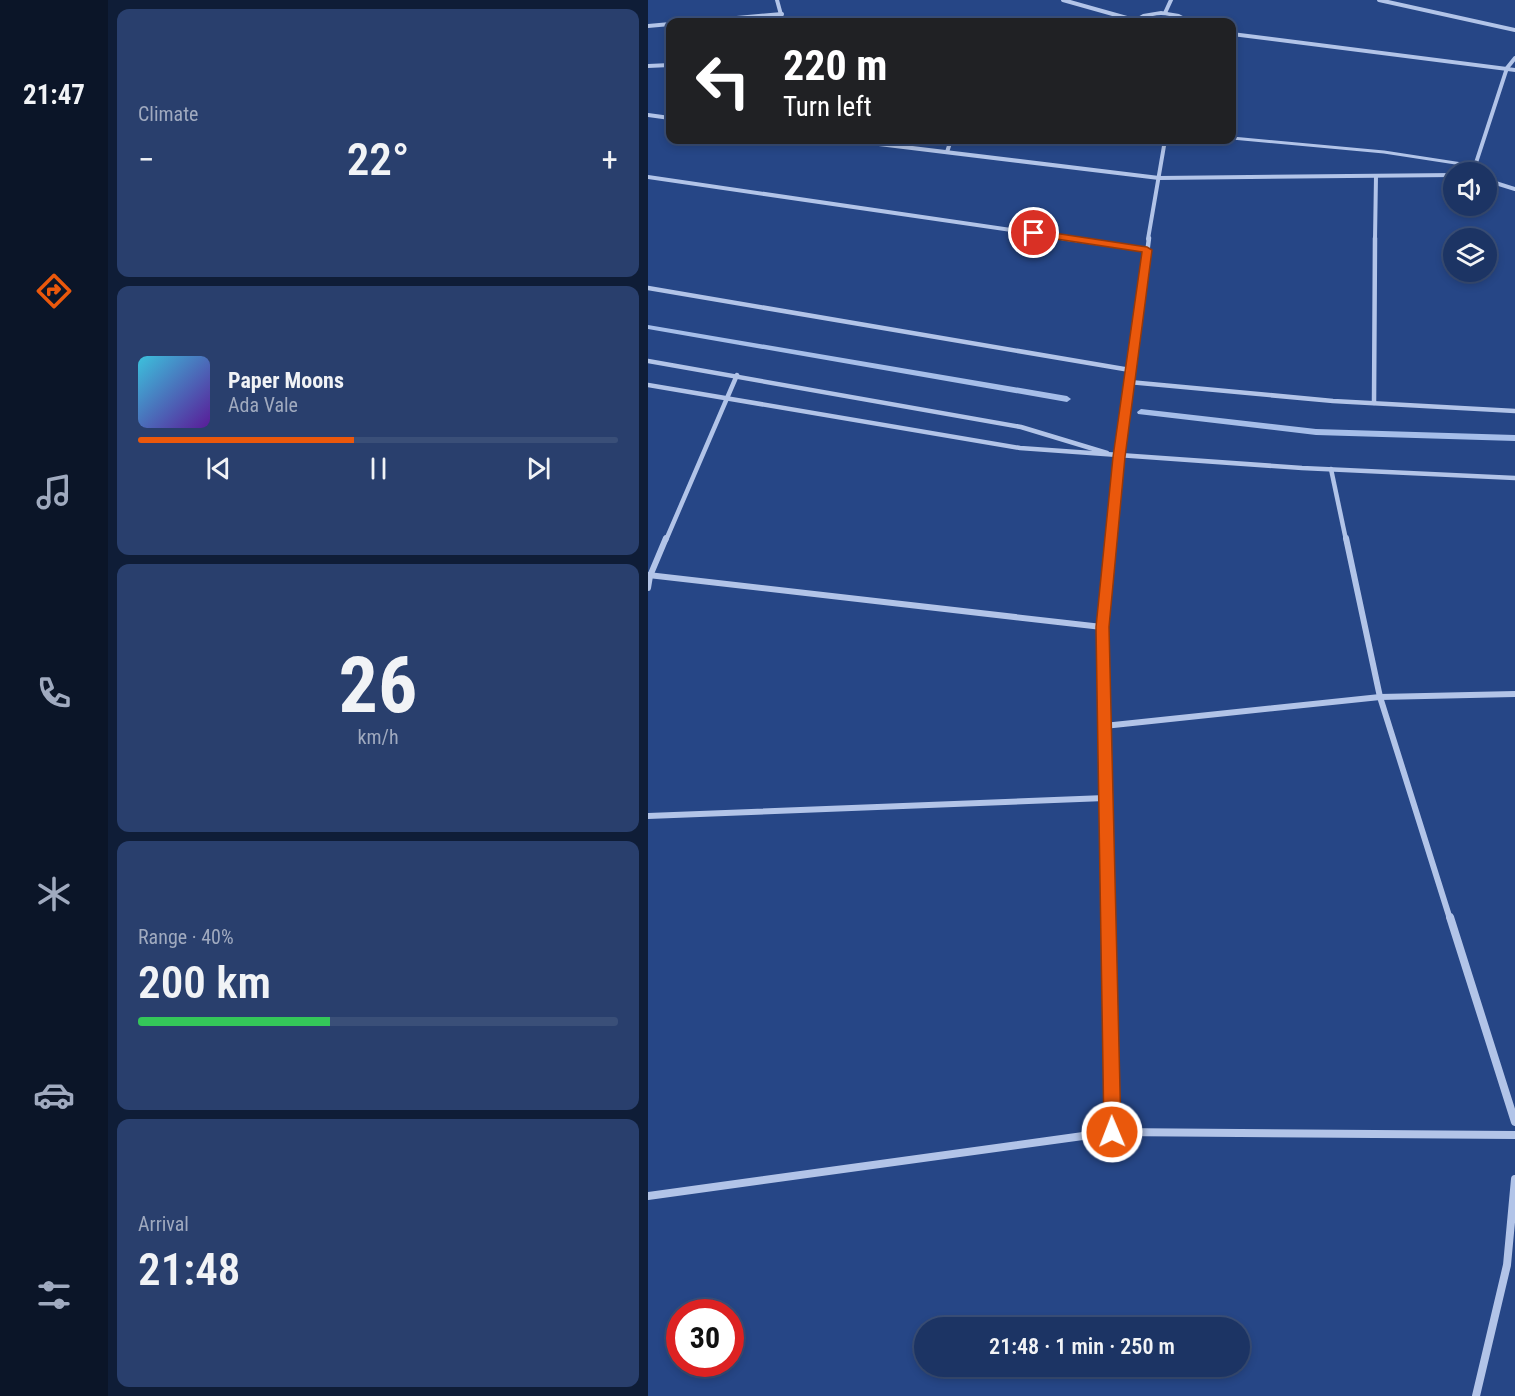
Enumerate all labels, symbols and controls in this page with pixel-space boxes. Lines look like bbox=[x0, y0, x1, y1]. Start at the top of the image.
text: 220 m bbox=[783, 41, 888, 90]
icon: left bbox=[684, 42, 762, 120]
text: 21:47 bbox=[23, 79, 85, 111]
text: Turn left bbox=[783, 91, 872, 123]
text: Climate bbox=[138, 102, 198, 126]
text: 22° bbox=[347, 133, 409, 186]
text: − bbox=[138, 140, 155, 179]
text: + bbox=[602, 140, 618, 179]
map controls bbox=[1443, 162, 1497, 282]
button: sound bbox=[1443, 162, 1497, 216]
pin bbox=[1008, 207, 1059, 258]
icon: arrive bbox=[1017, 216, 1050, 249]
button: layers bbox=[1443, 228, 1497, 282]
icon: directions bbox=[33, 270, 75, 312]
text: Paper Moons bbox=[228, 368, 344, 393]
text: Ada Vale bbox=[228, 393, 298, 417]
icon: previous bbox=[202, 452, 235, 485]
icon: pause bbox=[362, 452, 395, 485]
icon: next bbox=[522, 452, 555, 485]
icon: music bbox=[33, 471, 75, 513]
text: 26 bbox=[339, 640, 417, 731]
icon: phone bbox=[33, 672, 75, 714]
text: km/h bbox=[357, 725, 399, 749]
icon: climate bbox=[33, 873, 75, 915]
text: Range · 40% bbox=[138, 925, 234, 949]
text: 200 km bbox=[138, 956, 271, 1009]
icon: car bbox=[33, 1074, 75, 1116]
position arrow bbox=[1080, 1100, 1144, 1164]
text: Arrival bbox=[138, 1212, 189, 1236]
text: 21:48 bbox=[138, 1243, 240, 1296]
icon: filters bbox=[33, 1274, 75, 1316]
speed limit sign: 30 bbox=[666, 1299, 744, 1377]
text: 21:48 · 1 min · 250 m bbox=[989, 1334, 1175, 1359]

